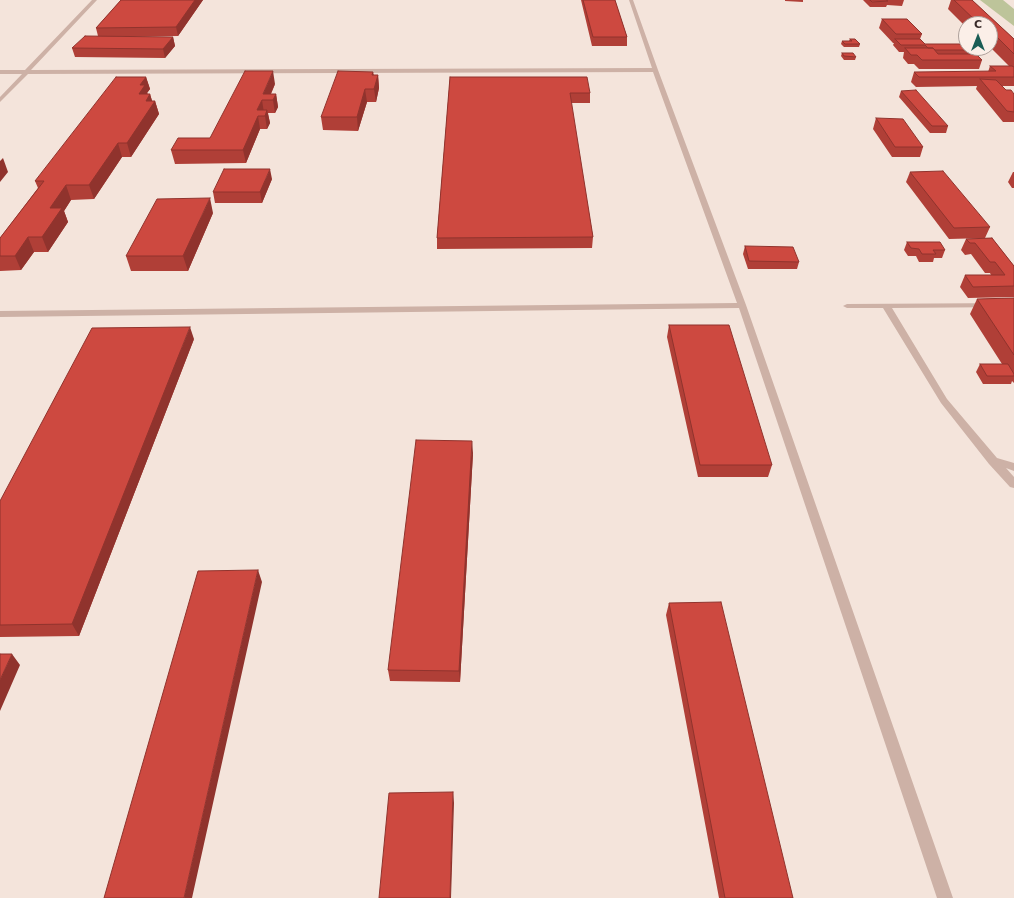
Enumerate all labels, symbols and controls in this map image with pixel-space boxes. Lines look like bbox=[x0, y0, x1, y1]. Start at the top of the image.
north arrow bbox=[958, 16, 998, 56]
text: С bbox=[974, 18, 982, 31]

